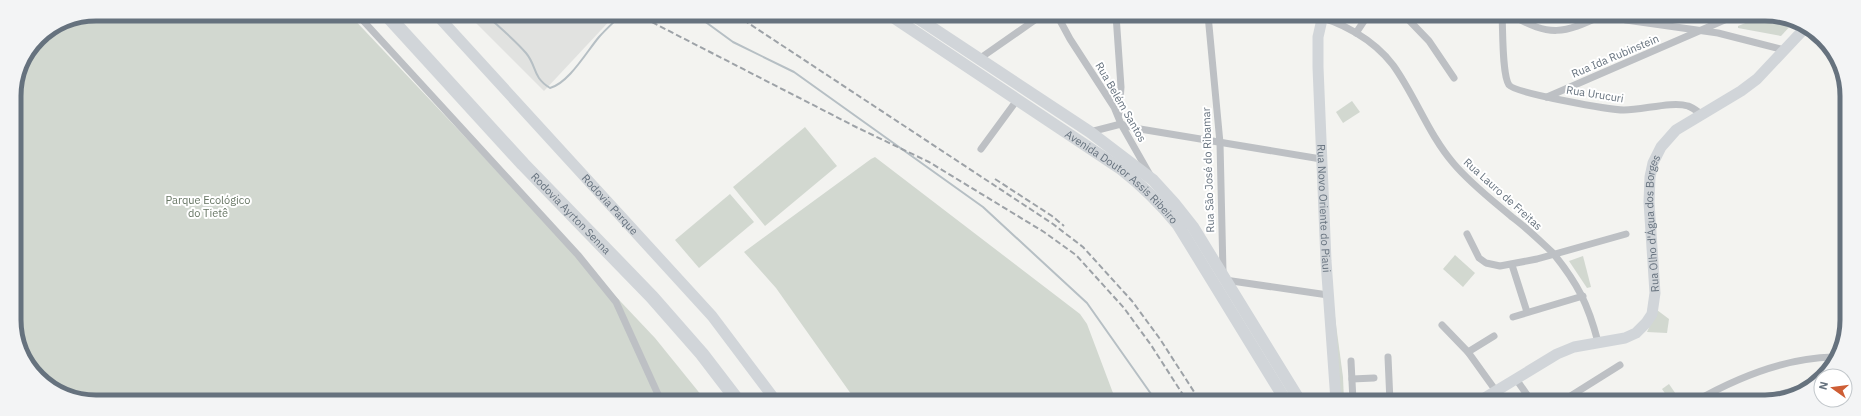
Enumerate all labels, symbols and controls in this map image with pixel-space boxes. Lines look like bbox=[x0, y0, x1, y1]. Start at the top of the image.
street label: Rua Ida Rubinstein bbox=[1569, 31, 1661, 81]
street label: Rua Belém Santos bbox=[1092, 60, 1150, 144]
street label: Rua Urucuri bbox=[1565, 83, 1625, 105]
street label: Rua São José do Ribamar bbox=[1199, 107, 1217, 233]
street label: Avenida Doutor Assis Ribeiro bbox=[1062, 127, 1181, 227]
street label: Rua Novo Oriente do Piaui bbox=[1314, 144, 1334, 273]
street label: Rua Olho d'Água dos Borges bbox=[1642, 152, 1663, 293]
street label: Rua Lauro de Freitas bbox=[1461, 155, 1545, 233]
street label: Rodovia Ayrton Senna bbox=[528, 170, 614, 257]
street label: Rodovia Parque bbox=[579, 171, 641, 238]
park label: Parque Ecológico do Tietê bbox=[166, 193, 250, 220]
north arrow bbox=[1813, 368, 1853, 408]
text: N bbox=[1816, 380, 1831, 391]

